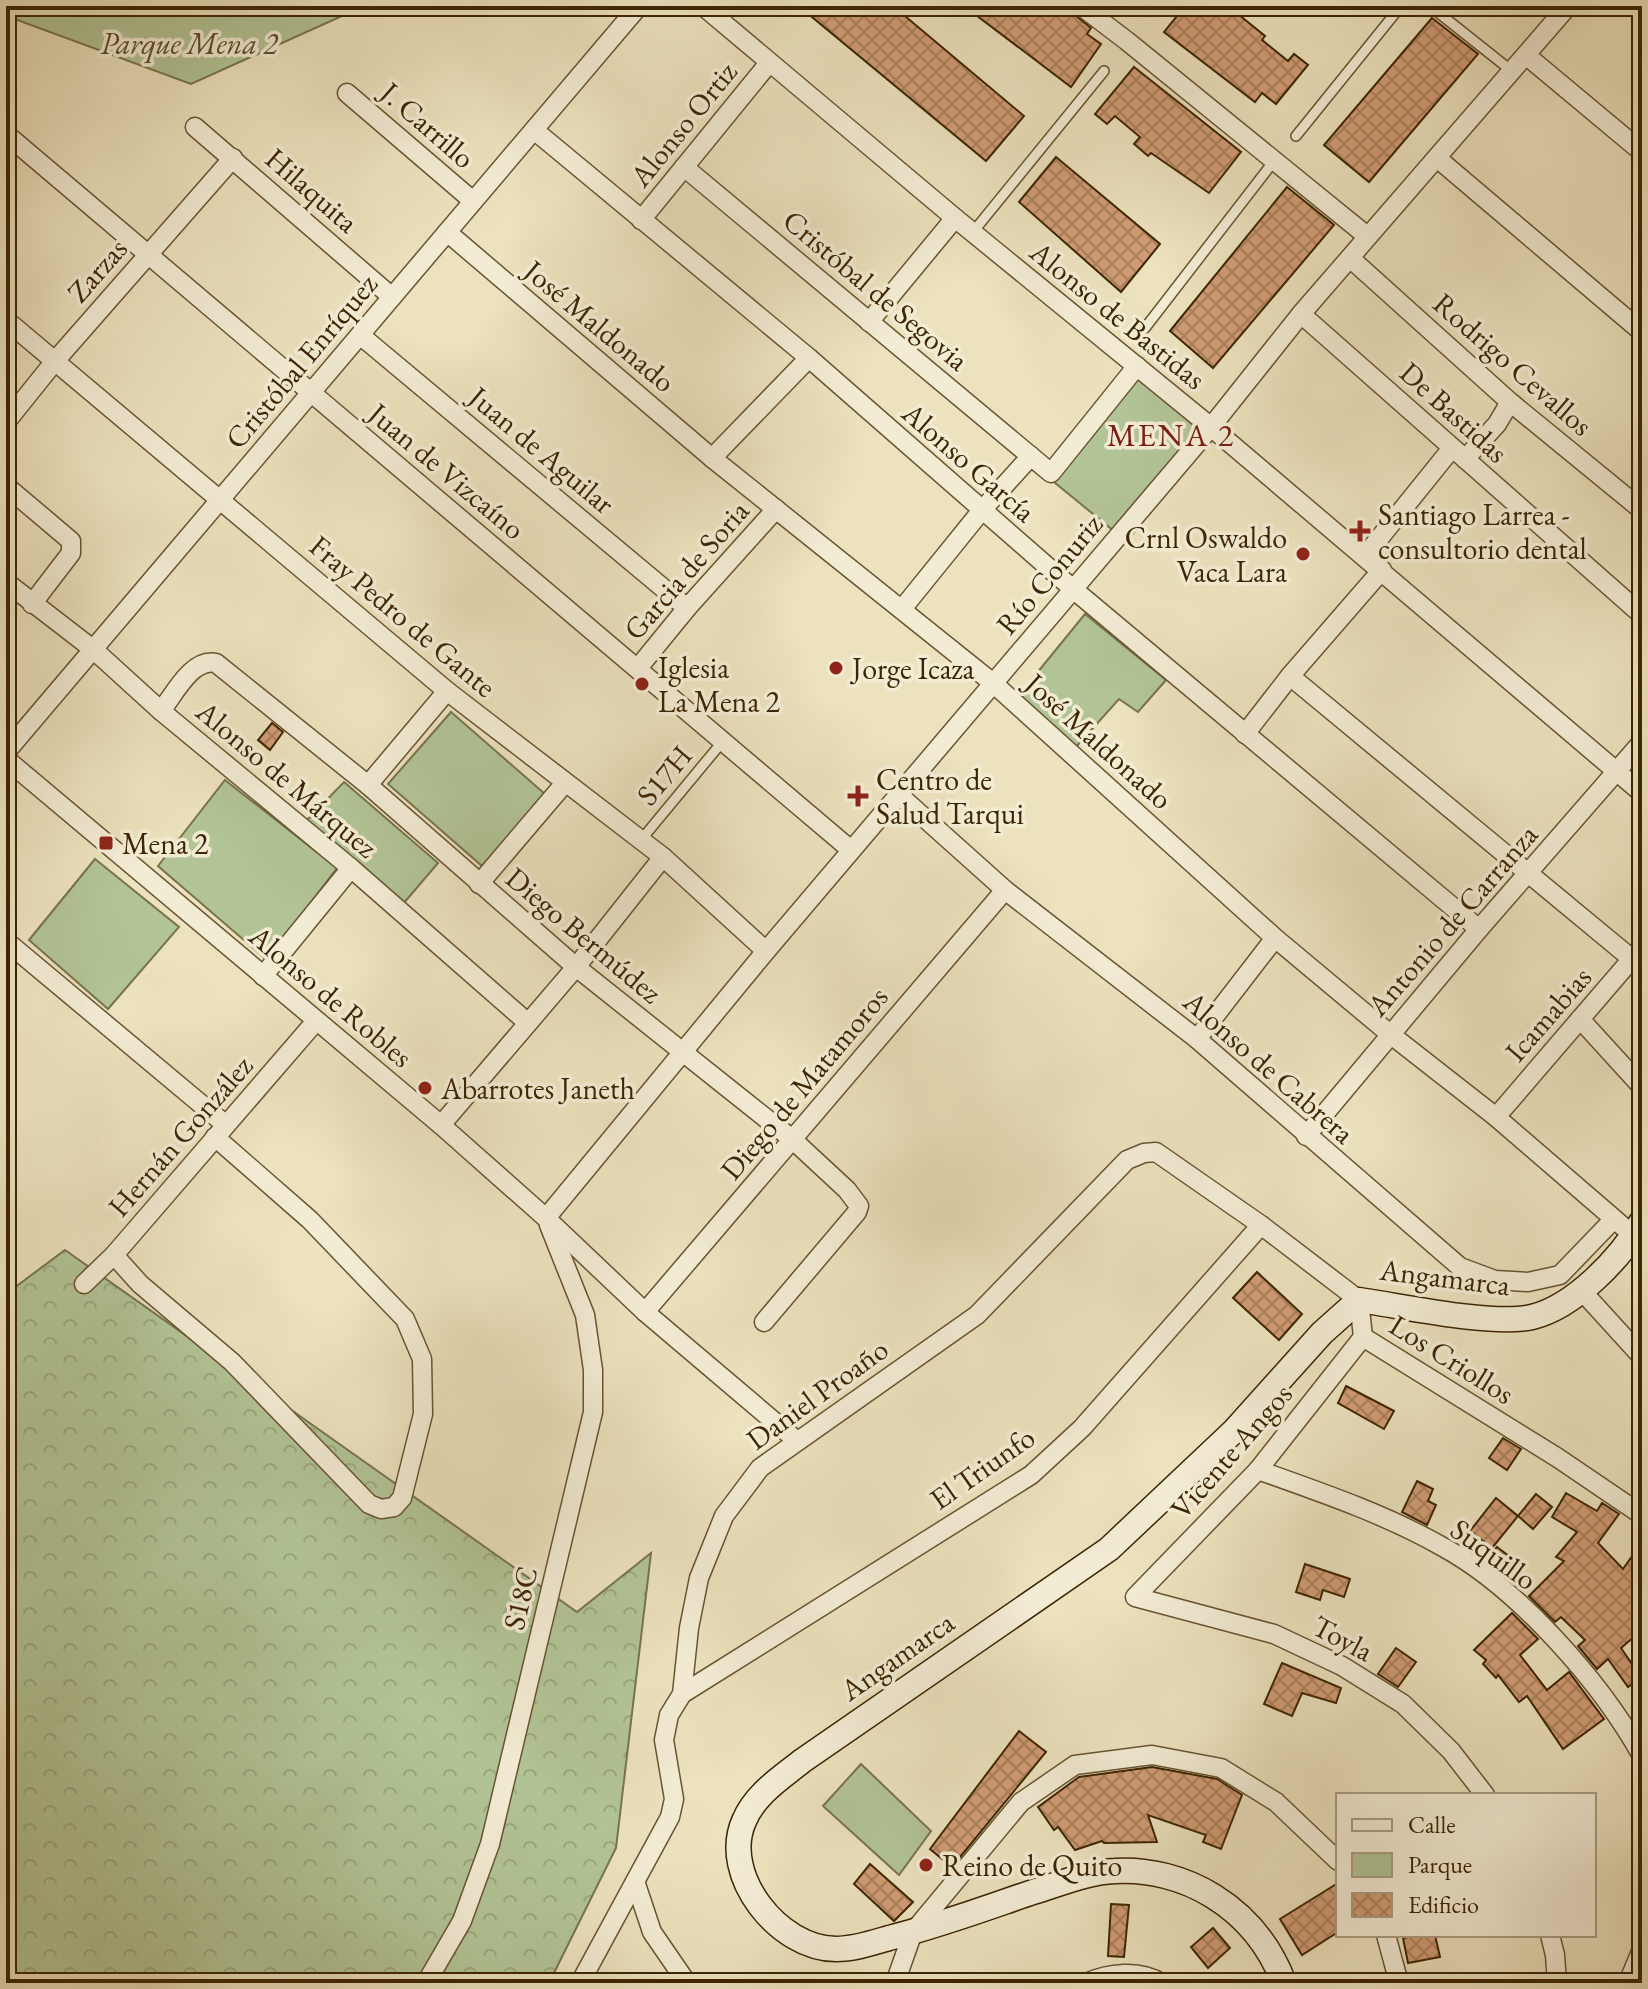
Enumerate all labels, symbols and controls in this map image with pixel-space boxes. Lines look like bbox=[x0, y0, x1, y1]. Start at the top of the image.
park label: Parque Mena 2 bbox=[100, 24, 279, 64]
street label: Alonso Ortiz bbox=[620, 53, 746, 195]
street label: J. Carrillo bbox=[370, 71, 483, 177]
street label: Hilaquita bbox=[257, 139, 367, 241]
street label: Cristóbal de Segovia bbox=[775, 201, 977, 379]
street label: Zarzas bbox=[58, 230, 136, 310]
street label: Alonso de Bastidas bbox=[1021, 232, 1214, 398]
street label: José Maldonado bbox=[514, 249, 684, 401]
street label: Cristóbal Enríquez bbox=[216, 265, 386, 457]
street label: Rodrigo Cevallos bbox=[1425, 284, 1601, 444]
street label: De Bastidas bbox=[1391, 353, 1517, 471]
street label: Juan de Aguilar bbox=[459, 376, 623, 522]
street label: Juan de Vizcaíno bbox=[358, 392, 533, 548]
street label: Alonso García bbox=[893, 393, 1044, 531]
district label: MENA 2 bbox=[1107, 414, 1235, 456]
street label: Garcia de Soria bbox=[615, 492, 757, 648]
place label: Santiago Larrea - consultorio dental bbox=[1378, 495, 1587, 568]
street label: Río Conuriz bbox=[987, 505, 1111, 642]
place label: Crnl Oswaldo Vaca Lara bbox=[1125, 518, 1287, 591]
marker: Santiago Larrea - consultorio dental bbox=[1349, 520, 1371, 542]
street label: Fray Pedro de Gante bbox=[301, 526, 505, 706]
marker: Crnl Oswaldo Vaca Lara bbox=[1294, 545, 1312, 563]
place label: Iglesia La Mena 2 bbox=[658, 648, 780, 721]
place label: Jorge Icaza bbox=[849, 649, 974, 688]
marker: Jorge Icaza bbox=[827, 659, 845, 677]
street label: José Maldonado bbox=[1015, 662, 1181, 818]
marker: Iglesia La Mena 2 bbox=[633, 675, 651, 693]
street label: Alonso de Márquez bbox=[188, 691, 386, 867]
street label: S17H bbox=[628, 737, 700, 813]
place label: Centro de Salud Tarqui bbox=[876, 760, 1024, 833]
marker: Centro de Salud Tarqui bbox=[847, 785, 869, 807]
street label: Antonio de Carranza bbox=[1357, 816, 1546, 1025]
place label: Mena 2 bbox=[122, 824, 209, 863]
marker: Mena 2 bbox=[97, 834, 115, 852]
street label: Diego Bermúdez bbox=[498, 858, 671, 1012]
street label: Alonso de Robles bbox=[240, 916, 421, 1076]
street label: Icamabias bbox=[1496, 958, 1600, 1070]
street label: Diego de Matamoros bbox=[712, 978, 896, 1188]
street label: Alonso de Cabrera bbox=[1175, 981, 1363, 1152]
street label: Hernán González bbox=[99, 1047, 261, 1225]
place label: Abarrotes Janeth bbox=[440, 1069, 635, 1108]
marker: Abarrotes Janeth bbox=[416, 1079, 434, 1097]
street label: Angamarca bbox=[1377, 1250, 1512, 1304]
street label: Los Criollos bbox=[1382, 1305, 1522, 1413]
street label: Daniel Proaño bbox=[738, 1329, 896, 1459]
street label: Vicente Angos bbox=[1161, 1375, 1301, 1527]
street label: El Triunfo bbox=[922, 1418, 1042, 1518]
street label: Suquillo bbox=[1443, 1509, 1545, 1599]
street label: S18C bbox=[494, 1562, 546, 1634]
street label: Angamarca bbox=[831, 1603, 962, 1710]
street label: Toyla bbox=[1306, 1606, 1380, 1670]
legend bbox=[1336, 1793, 1596, 1937]
text: Calle bbox=[1408, 1809, 1456, 1840]
place label: Reino de Quito bbox=[942, 1846, 1122, 1885]
text: Parque bbox=[1408, 1849, 1472, 1880]
marker: Reino de Quito bbox=[917, 1856, 935, 1874]
text: Edificio bbox=[1408, 1889, 1479, 1920]

